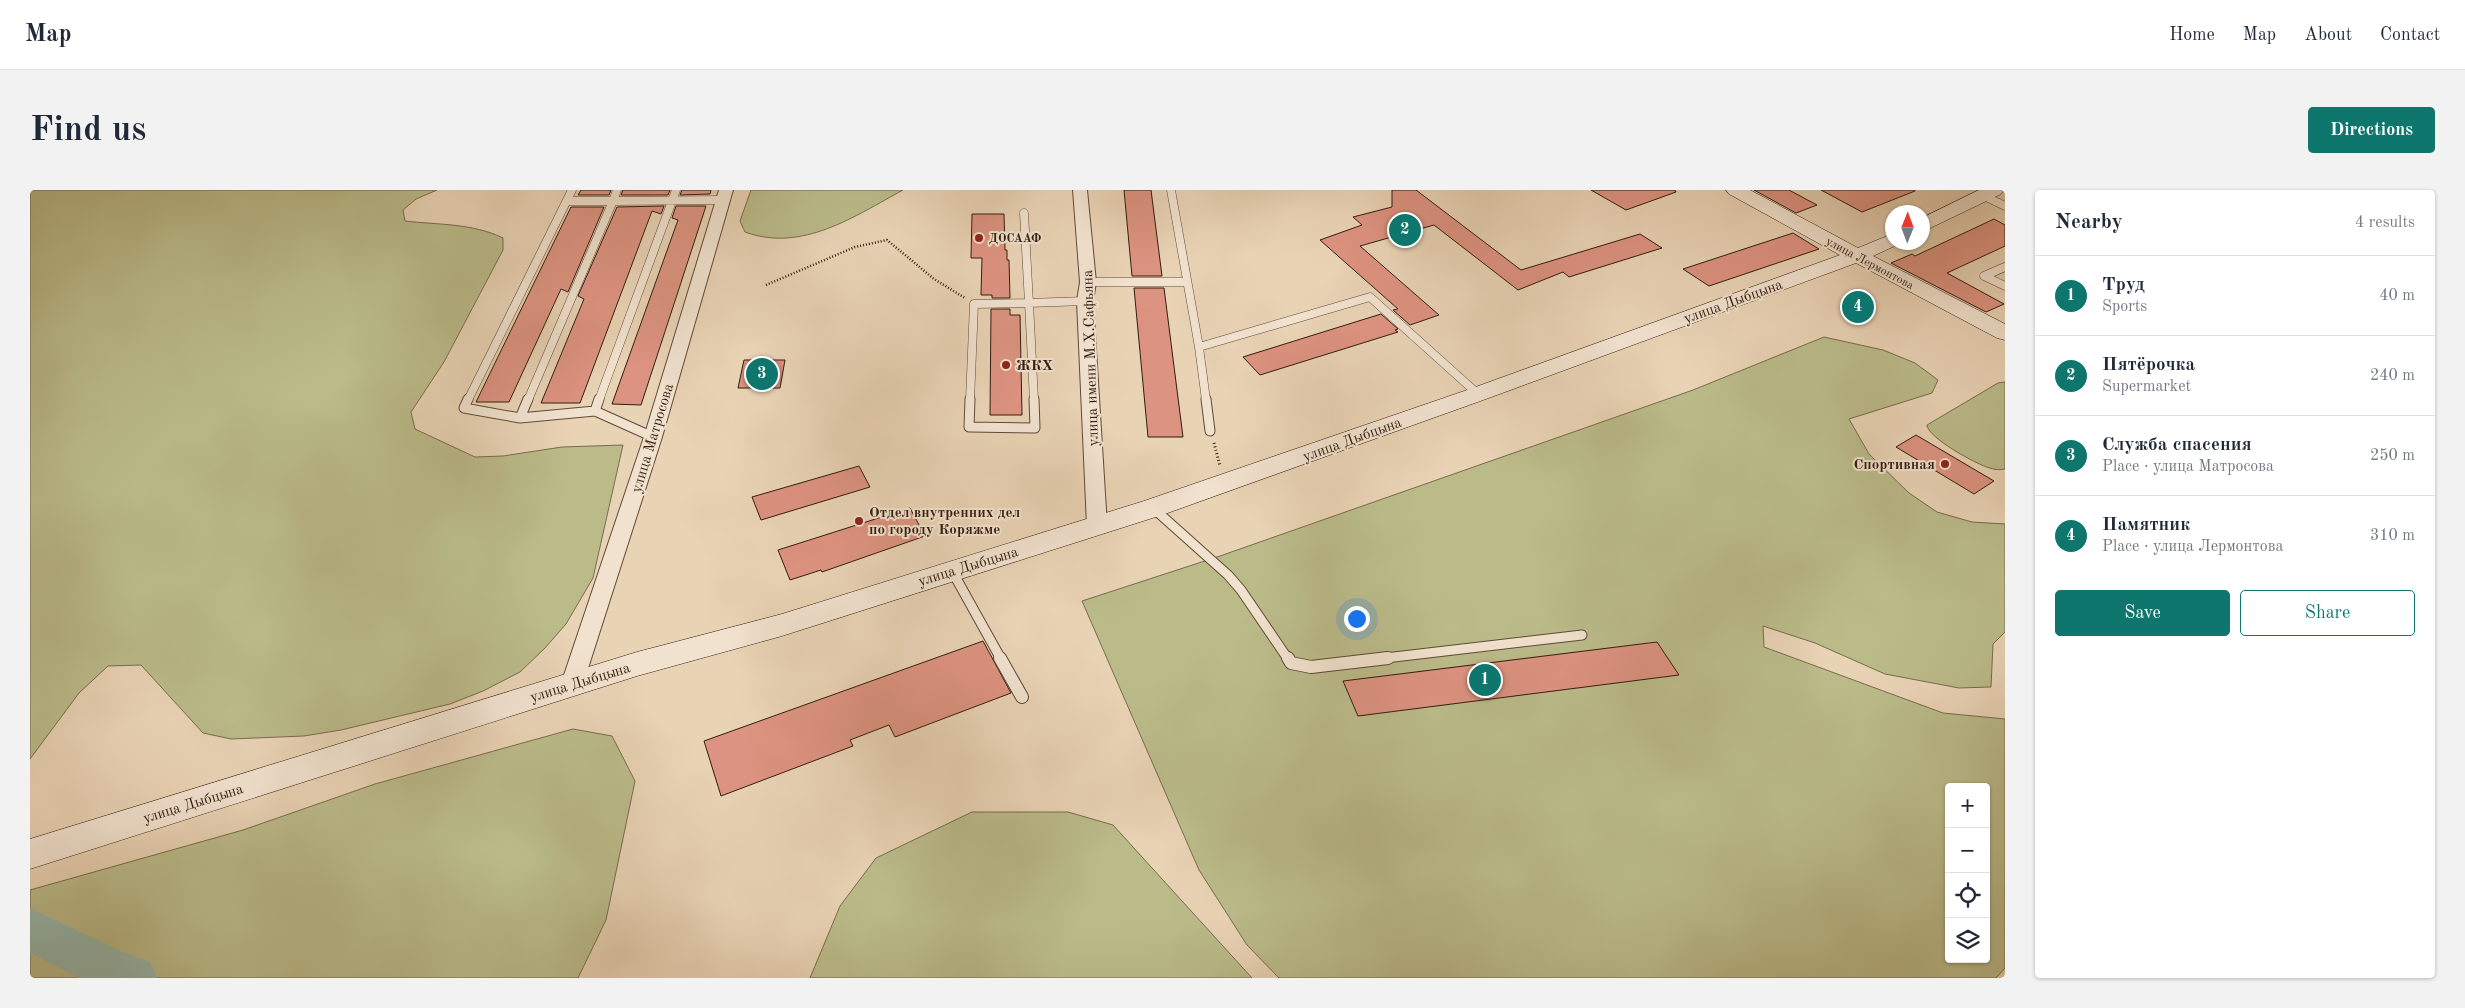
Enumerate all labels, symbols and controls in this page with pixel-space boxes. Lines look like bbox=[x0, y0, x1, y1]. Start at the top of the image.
text: Map bbox=[25, 23, 72, 47]
text: Home bbox=[2169, 26, 2215, 44]
text: Map bbox=[2243, 26, 2276, 44]
text: About bbox=[2304, 26, 2352, 44]
text: Contact bbox=[2380, 26, 2440, 44]
button: Directions bbox=[2308, 107, 2435, 153]
text: Find us bbox=[30, 113, 146, 148]
north arrow bbox=[1885, 205, 1930, 250]
pin: 2 bbox=[1389, 211, 1421, 249]
text: Nearby bbox=[2055, 212, 2123, 233]
text: 4 results bbox=[2355, 215, 2415, 231]
marker: ДОСААФ bbox=[973, 232, 985, 244]
place label: ДОСААФ bbox=[989, 233, 1041, 245]
street label: улица Лермонтова bbox=[1824, 236, 1916, 292]
street label: улица имени М.Х.Сафьяна bbox=[1081, 269, 1102, 447]
text: Труд bbox=[2102, 276, 2145, 295]
street label: улица Дыбцына bbox=[1682, 277, 1785, 327]
pin: 4 bbox=[1842, 288, 1874, 326]
text: 1 bbox=[2066, 288, 2076, 304]
text: 40 m bbox=[2379, 288, 2415, 304]
text: Sports bbox=[2102, 299, 2147, 315]
pin: 3 bbox=[746, 355, 778, 393]
text: Пятёрочка bbox=[2102, 356, 2195, 375]
marker: ЖКХ bbox=[1000, 359, 1012, 371]
place label: ЖКХ bbox=[1016, 359, 1053, 374]
text: 2 bbox=[2066, 368, 2076, 384]
text: 240 m bbox=[2370, 368, 2415, 384]
text: Supermarket bbox=[2102, 379, 2191, 395]
street label: улица Матросова bbox=[630, 381, 677, 495]
street label: улица Дыбцына bbox=[1301, 415, 1404, 465]
text: Служба спасения bbox=[2102, 436, 2252, 455]
text: 3 bbox=[2066, 448, 2076, 464]
text: 250 m bbox=[2370, 448, 2415, 464]
place label: Спортивная bbox=[1853, 458, 1935, 473]
marker: Спортивная bbox=[1939, 458, 1951, 470]
text: Place · улица Матросова bbox=[2102, 459, 2274, 475]
place label: Отдел внутренних дел по городу Коряжме bbox=[869, 506, 1021, 538]
marker: Отдел внутренних дел по городу Коряжме bbox=[853, 515, 865, 527]
text: Памятник bbox=[2102, 516, 2190, 535]
text: 4 bbox=[2066, 528, 2076, 544]
text: 310 m bbox=[2370, 528, 2415, 544]
text: Place · улица Лермонтова bbox=[2102, 539, 2283, 555]
street label: улица Дыбцына bbox=[917, 545, 1021, 590]
button: Save bbox=[2055, 590, 2230, 636]
button: Share bbox=[2240, 590, 2415, 636]
your location bbox=[1344, 606, 1370, 632]
street label: улица Дыбцына bbox=[529, 661, 633, 706]
pin: 1 bbox=[1469, 661, 1501, 699]
street label: улица Дыбцына bbox=[142, 782, 246, 827]
map controls bbox=[1945, 783, 1990, 963]
button: + bbox=[1945, 783, 1990, 828]
button: − bbox=[1945, 828, 1990, 873]
button: locate bbox=[1945, 873, 1990, 918]
button: layers bbox=[1945, 918, 1990, 963]

